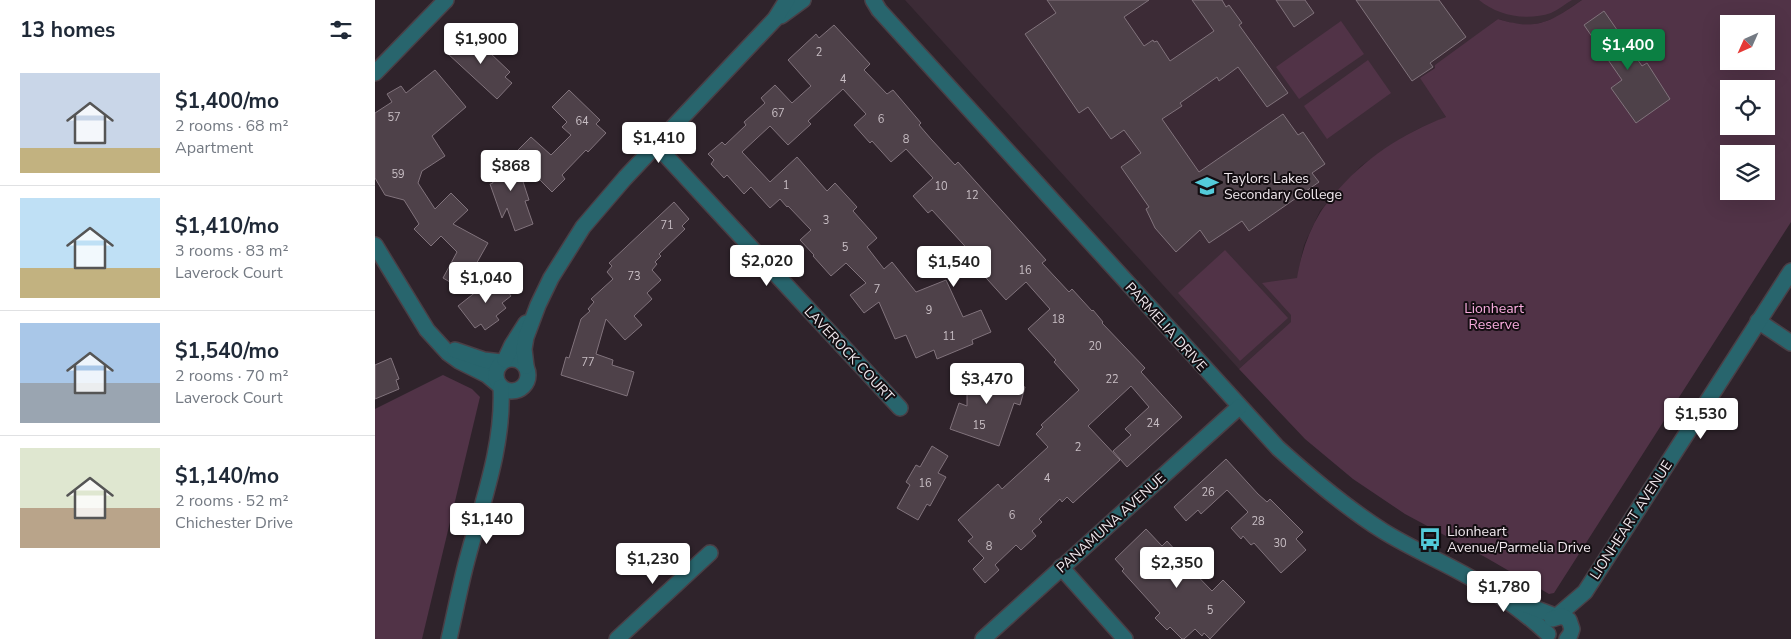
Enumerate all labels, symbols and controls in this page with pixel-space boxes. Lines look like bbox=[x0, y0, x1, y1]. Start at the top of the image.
north arrow bbox=[1720, 15, 1775, 70]
map controls bbox=[1720, 15, 1775, 200]
text: 13 homes bbox=[20, 16, 115, 44]
icon: filters bbox=[327, 16, 355, 44]
pin: $1,900 bbox=[440, 22, 522, 65]
text: $1,900 bbox=[455, 28, 507, 50]
pin: $1,400 bbox=[1587, 28, 1669, 71]
text: $1,400 bbox=[1602, 34, 1654, 56]
house number: 2 bbox=[816, 45, 822, 60]
house number: 4 bbox=[840, 72, 847, 87]
button: locate bbox=[1720, 80, 1775, 135]
text: $1,400/mo bbox=[175, 87, 279, 115]
icon: home bbox=[60, 93, 120, 153]
house number: 67 bbox=[771, 106, 785, 121]
house number: 57 bbox=[387, 110, 401, 125]
house number: 6 bbox=[878, 112, 885, 127]
house number: 64 bbox=[575, 114, 589, 129]
text: 2 rooms · 68 m² bbox=[175, 115, 288, 137]
pin: $1,410 bbox=[618, 121, 700, 164]
text: $1,410 bbox=[633, 127, 685, 149]
house number: 8 bbox=[903, 132, 910, 147]
text: Apartment bbox=[175, 137, 253, 159]
button: layers bbox=[1720, 145, 1775, 200]
pin: $868 bbox=[481, 150, 541, 192]
text: $868 bbox=[492, 155, 530, 177]
house number: 59 bbox=[391, 167, 405, 182]
place label: Taylors Lakes Secondary College bbox=[1224, 169, 1342, 204]
school or university icon: Taylors Lakes Secondary College bbox=[1194, 173, 1220, 199]
house number: 1 bbox=[783, 178, 789, 193]
house number: 10 bbox=[934, 179, 948, 194]
house number: 12 bbox=[965, 188, 979, 203]
text: $1,410/mo bbox=[175, 212, 279, 240]
house number: 3 bbox=[823, 213, 829, 228]
icon: home bbox=[60, 218, 120, 278]
house number: 71 bbox=[660, 218, 674, 233]
text: 3 rooms · 83 m² bbox=[175, 240, 288, 262]
house number: 5 bbox=[842, 240, 849, 255]
pin: $2,020 bbox=[726, 244, 808, 287]
pin: $1,540 bbox=[913, 246, 995, 288]
text: $2,020 bbox=[741, 250, 793, 272]
text: $1,540 bbox=[928, 251, 980, 273]
text: Laverock Court bbox=[175, 262, 283, 284]
pin: $1,040 bbox=[445, 262, 527, 304]
house number: 16 bbox=[1018, 263, 1032, 278]
text: $1,040 bbox=[460, 267, 512, 289]
house number: 73 bbox=[627, 269, 641, 284]
street label: PARMELIA DRIVE bbox=[1121, 278, 1211, 376]
house number: 7 bbox=[874, 282, 880, 297]
park label: Lionheart Reserve bbox=[1464, 299, 1524, 334]
street label: LAVEROCK COURT bbox=[800, 302, 899, 406]
house number: 9 bbox=[926, 303, 932, 318]
house number: 18 bbox=[1051, 312, 1065, 327]
house number: 11 bbox=[942, 329, 956, 344]
text: $1,540/mo bbox=[175, 337, 279, 365]
house number: 20 bbox=[1088, 339, 1102, 354]
icon: home bbox=[60, 343, 120, 403]
house number: 77 bbox=[581, 355, 595, 370]
pin: $3,470 bbox=[946, 362, 1028, 405]
text: 2 rooms · 70 m² bbox=[175, 365, 288, 387]
text: $3,470 bbox=[961, 368, 1013, 390]
house number: 22 bbox=[1105, 372, 1119, 387]
text: Laverock Court bbox=[175, 387, 283, 409]
pin: $1,530 bbox=[1660, 398, 1742, 440]
text: $1,530 bbox=[1675, 403, 1727, 425]
house number: 24 bbox=[1146, 416, 1160, 431]
house number: 15 bbox=[972, 418, 986, 433]
house number: 2 bbox=[1075, 440, 1081, 455]
street label: LIONHEART AVENUE bbox=[1585, 457, 1677, 583]
text: $1,140/mo bbox=[175, 462, 279, 490]
icon: home bbox=[60, 468, 120, 528]
street label: PANAMUNA AVENUE bbox=[1052, 469, 1170, 577]
house number: 4 bbox=[1044, 471, 1051, 486]
house number: 16 bbox=[918, 476, 932, 491]
house number: 26 bbox=[1201, 485, 1215, 500]
text: 2 rooms · 52 m² bbox=[175, 490, 288, 512]
pin: $1,140 bbox=[446, 502, 528, 545]
text: $1,140 bbox=[461, 508, 513, 530]
house number: 6 bbox=[1009, 508, 1016, 523]
text: Chichester Drive bbox=[175, 512, 293, 534]
house number: 28 bbox=[1251, 514, 1265, 529]
place label: Lionheart Avenue/Parmelia Drive bbox=[1447, 522, 1591, 557]
bus stop icon: Lionheart Avenue/Parmelia Drive bbox=[1417, 526, 1443, 552]
house number: 30 bbox=[1273, 536, 1287, 551]
house number: 8 bbox=[986, 539, 993, 554]
pin: $1,230 bbox=[612, 542, 694, 585]
pin: $2,350 bbox=[1136, 546, 1218, 589]
text: $1,230 bbox=[627, 548, 679, 570]
text: $2,350 bbox=[1151, 552, 1203, 574]
pin: $1,780 bbox=[1463, 570, 1545, 613]
text: $1,780 bbox=[1478, 576, 1530, 598]
house number: 5 bbox=[1207, 603, 1214, 618]

